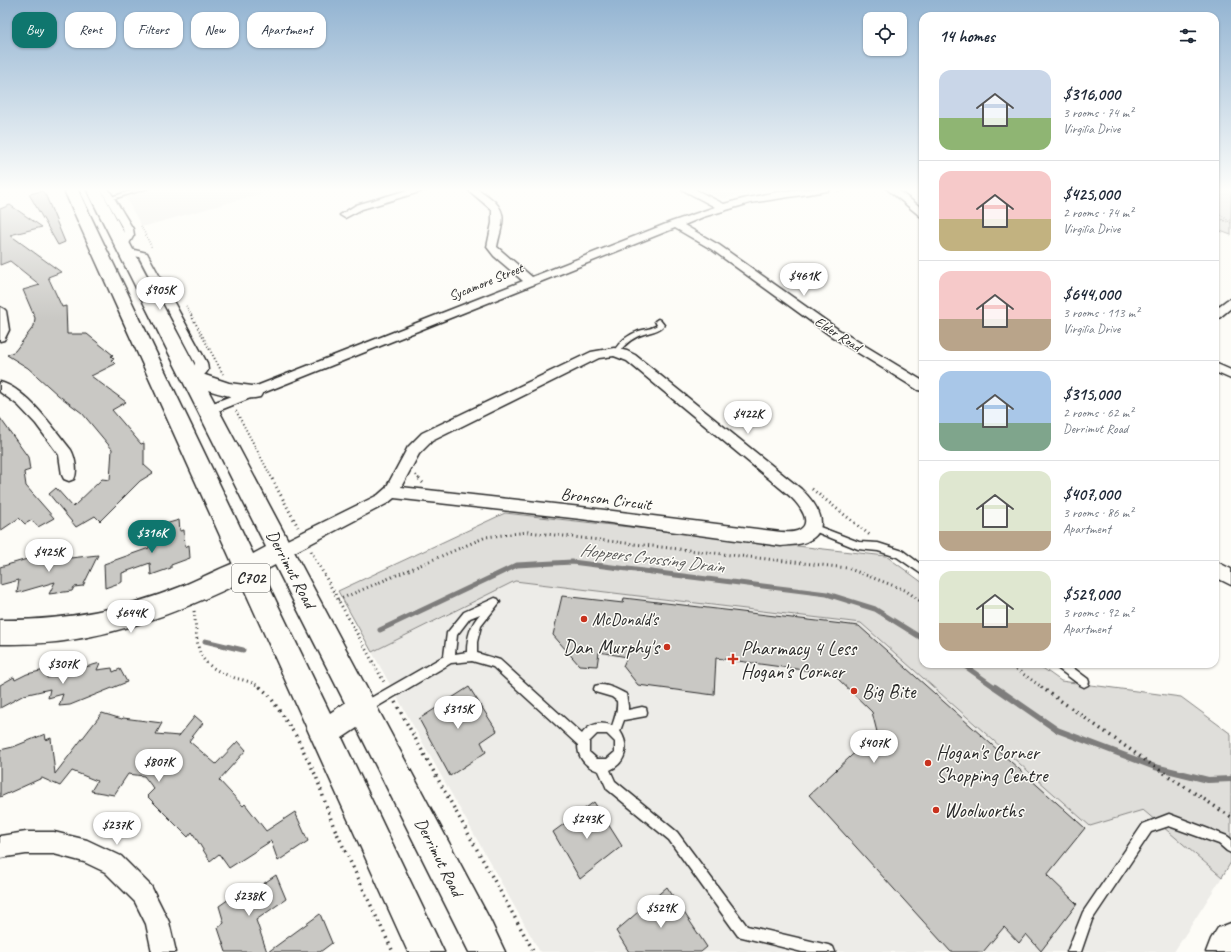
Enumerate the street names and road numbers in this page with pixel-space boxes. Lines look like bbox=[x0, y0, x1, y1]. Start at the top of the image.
street label: Sycamore Street bbox=[446, 259, 527, 305]
street label: Elder Road bbox=[812, 313, 866, 357]
street label: Bronson Circuit bbox=[560, 483, 655, 515]
street label: Derrimut Road bbox=[262, 527, 322, 614]
road number: C702 bbox=[232, 564, 270, 592]
street label: Derrimut Road bbox=[410, 814, 469, 903]

